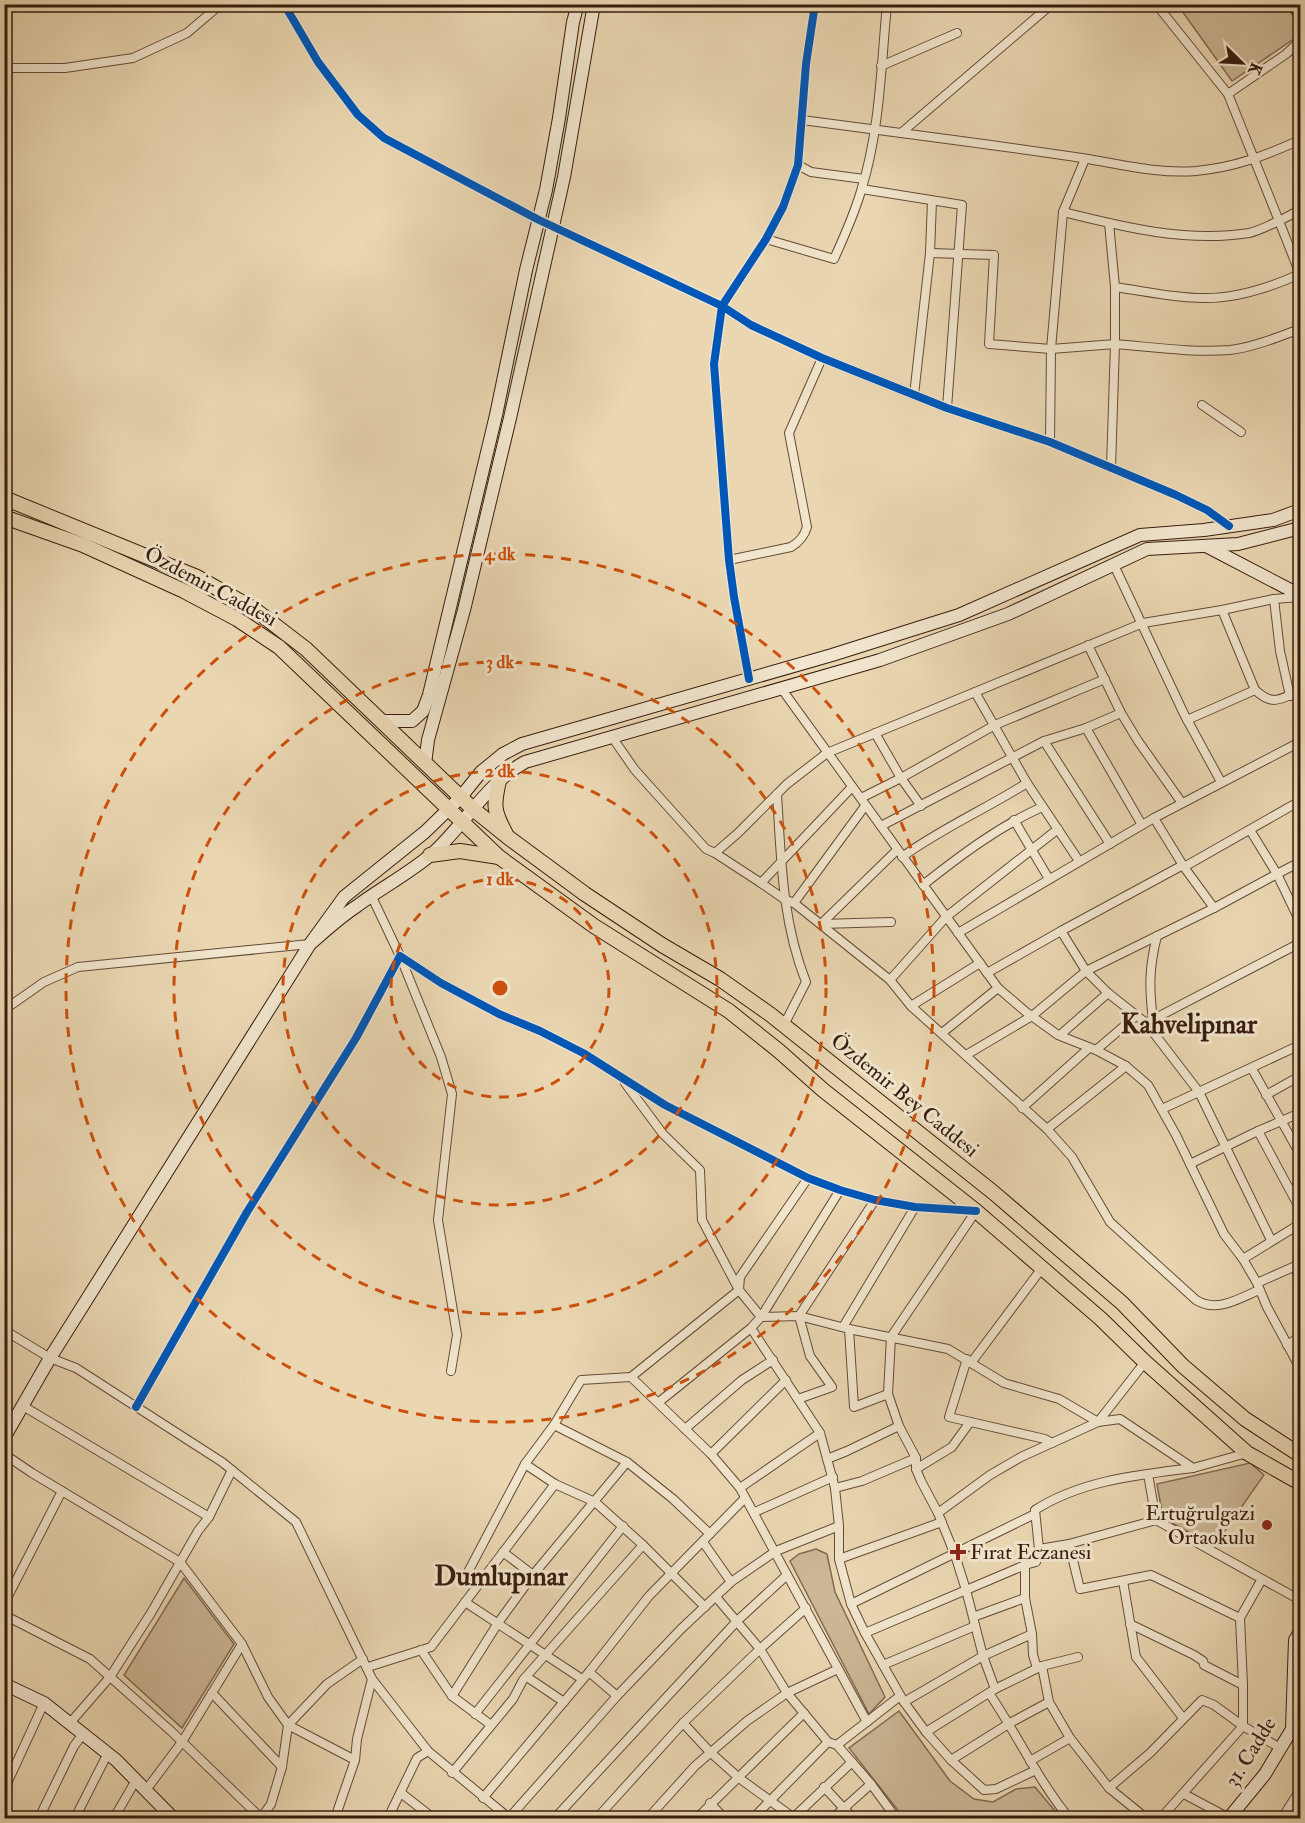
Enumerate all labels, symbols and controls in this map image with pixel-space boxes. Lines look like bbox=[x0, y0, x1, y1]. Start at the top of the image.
north arrow bbox=[1212, 33, 1272, 93]
text: K bbox=[1243, 60, 1266, 79]
street label: Özdemir Caddesi bbox=[140, 540, 282, 633]
text: 4 dk bbox=[484, 543, 516, 566]
text: 3 dk bbox=[486, 651, 514, 674]
text: 2 dk bbox=[485, 760, 516, 783]
text: 1 dk bbox=[486, 868, 514, 891]
centre of rings bbox=[490, 978, 510, 998]
district label: Kahvelipınar bbox=[1121, 1008, 1258, 1042]
street label: Özdemir Bey Caddesi bbox=[825, 1027, 985, 1164]
place label: Ertuğrulgazi Ortaokulu bbox=[1145, 1500, 1255, 1551]
marker: Ertuğrulgazi Ortaokulu bbox=[1260, 1518, 1274, 1532]
place label: Fırat Eczanesi bbox=[970, 1539, 1092, 1566]
marker: Fırat Eczanesi bbox=[951, 1545, 965, 1559]
district label: Dumlupınar bbox=[434, 1560, 569, 1594]
street label: 31. Cadde bbox=[1218, 1712, 1283, 1792]

